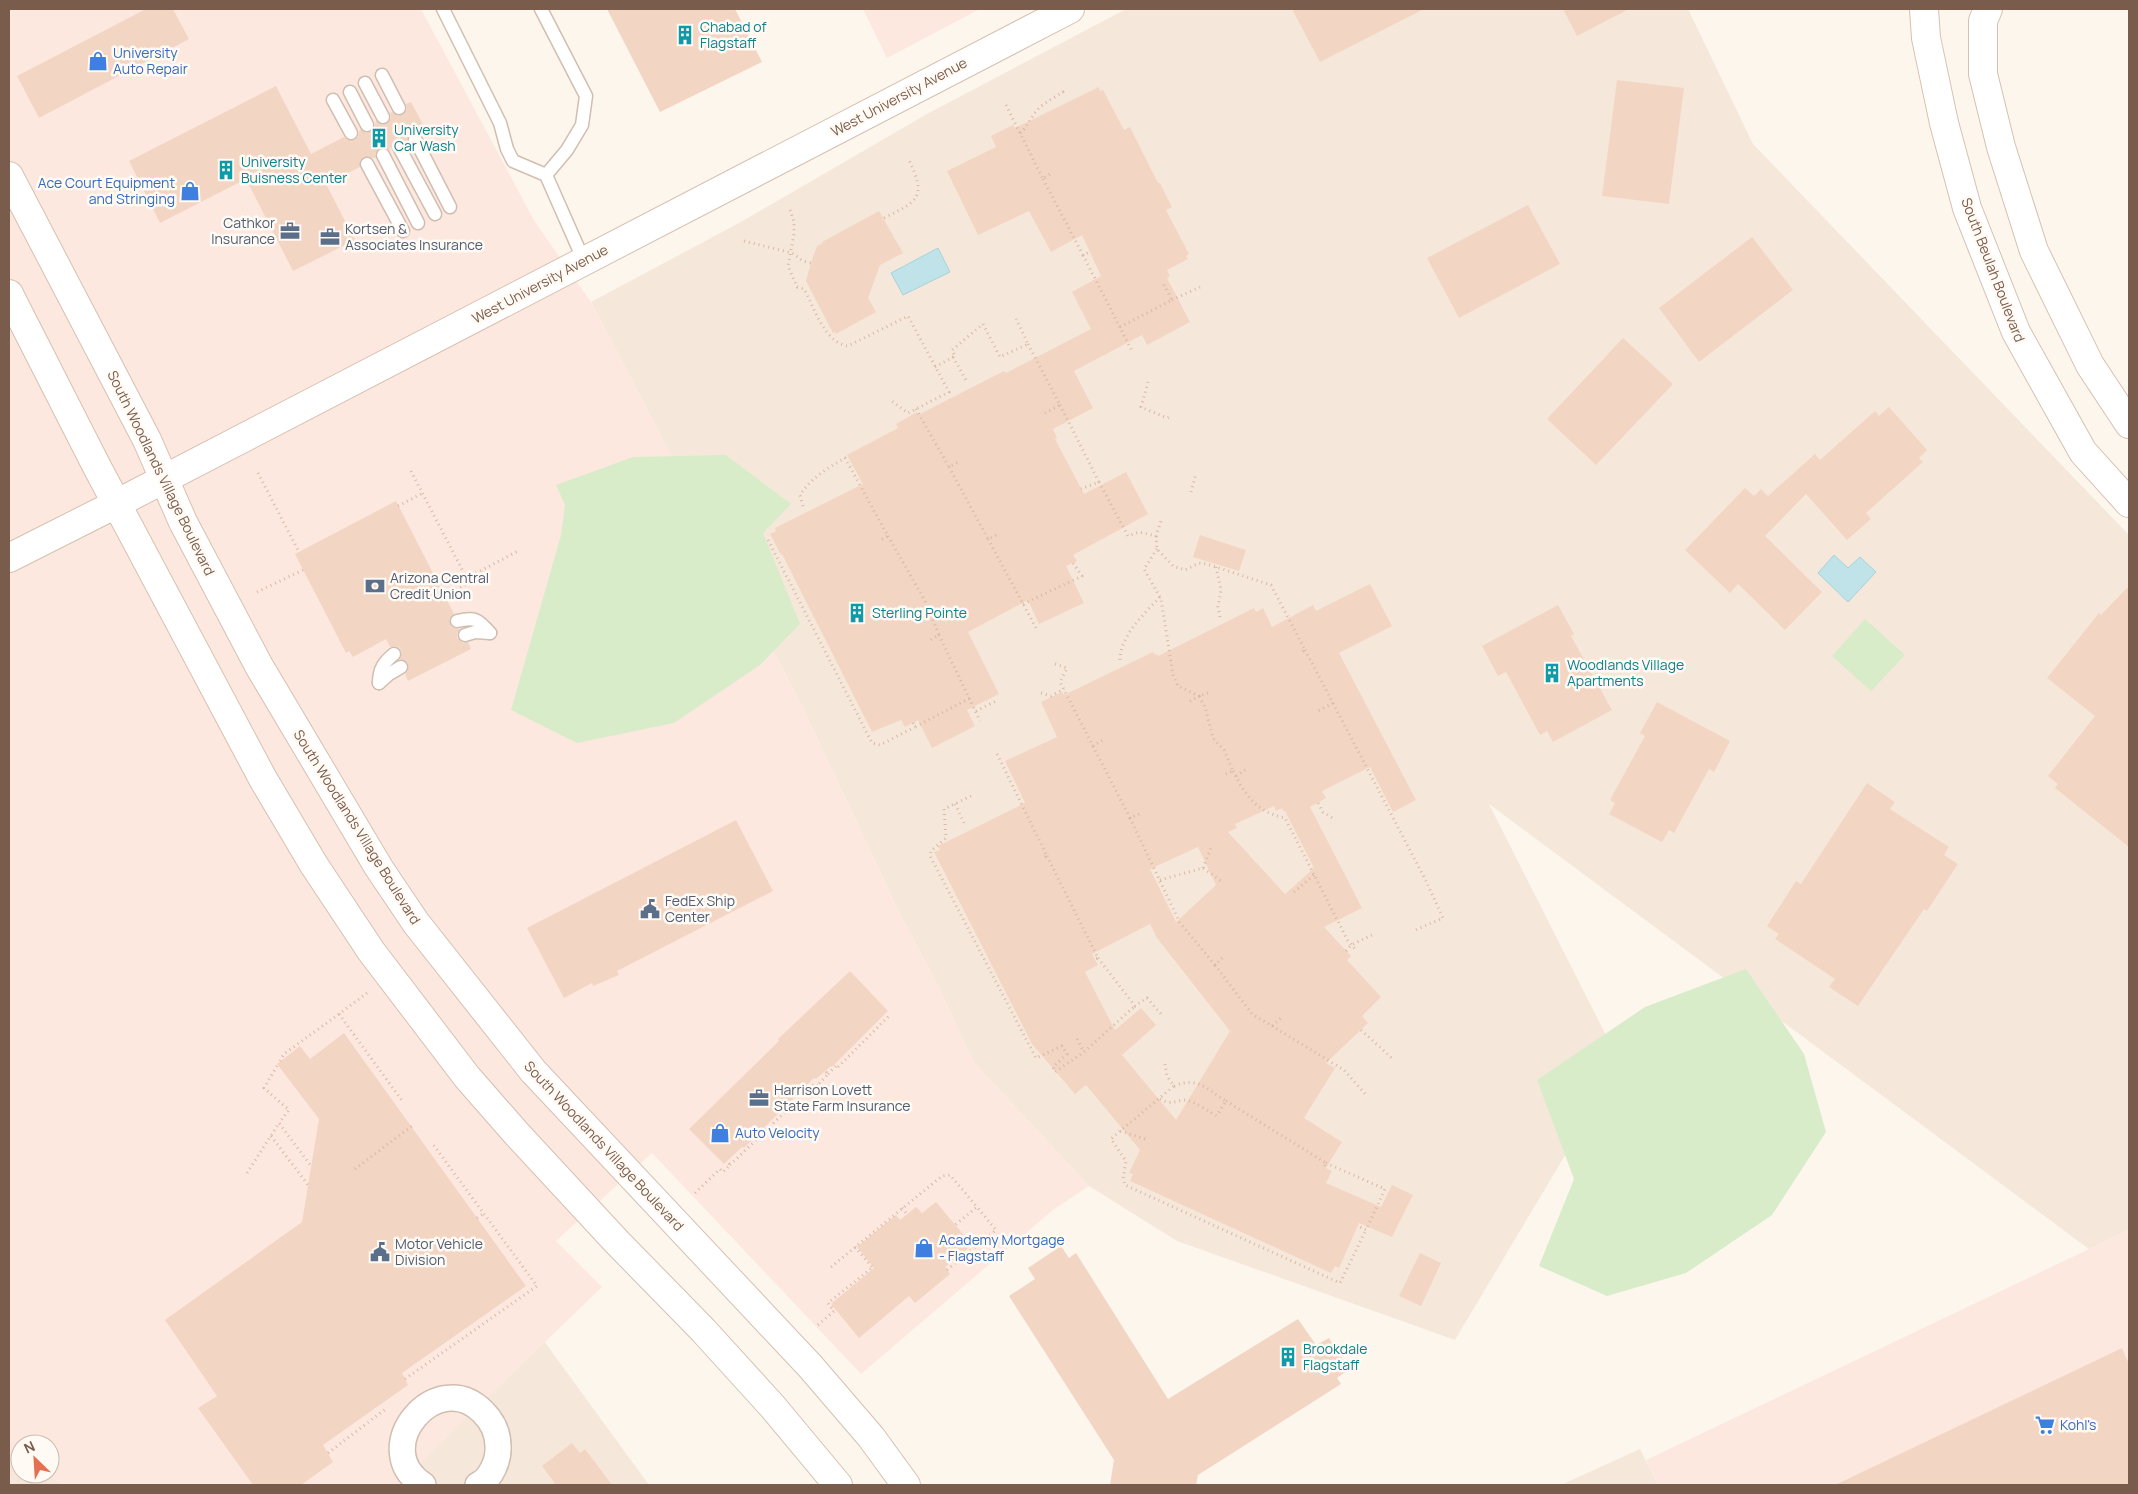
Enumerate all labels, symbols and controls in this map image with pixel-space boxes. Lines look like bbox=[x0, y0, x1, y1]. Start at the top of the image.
place label: Chabad of Flagstaff bbox=[700, 17, 767, 52]
building icon: Chabad of Flagstaff bbox=[674, 24, 696, 46]
place label: University Auto Repair bbox=[113, 43, 188, 78]
shop icon: University Auto Repair bbox=[87, 50, 109, 72]
street label: West University Avenue bbox=[827, 53, 970, 141]
place label: University Car Wash bbox=[394, 120, 459, 155]
building icon: University Car Wash bbox=[368, 127, 390, 149]
place label: University Buisness Center bbox=[241, 152, 347, 187]
building icon: University Buisness Center bbox=[215, 159, 237, 181]
place label: Ace Court Equipment and Stringing bbox=[38, 173, 175, 208]
shop icon: Ace Court Equipment and Stringing bbox=[179, 180, 201, 202]
street label: South Beulah Boulevard bbox=[1957, 195, 2030, 345]
place label: Cathkor Insurance bbox=[211, 213, 275, 248]
place label: Kortsen & Associates Insurance bbox=[345, 219, 483, 254]
office icon: Cathkor Insurance bbox=[279, 220, 301, 242]
office icon: Kortsen & Associates Insurance bbox=[319, 226, 341, 248]
street label: West University Avenue bbox=[468, 240, 611, 328]
street label: South Woodlands Village Boulevard bbox=[103, 367, 219, 578]
place label: Arizona Central Credit Union bbox=[390, 568, 489, 603]
bank icon: Arizona Central Credit Union bbox=[364, 575, 386, 597]
building icon: Sterling Pointe bbox=[846, 602, 868, 624]
place label: Sterling Pointe bbox=[872, 603, 967, 622]
place label: Woodlands Village Apartments bbox=[1567, 655, 1684, 690]
building icon: Woodlands Village Apartments bbox=[1541, 662, 1563, 684]
street label: South Woodlands Village Boulevard bbox=[290, 726, 425, 928]
place label: FedEx Ship Center bbox=[665, 891, 735, 926]
public building icon: FedEx Ship Center bbox=[639, 898, 661, 920]
street label: South Woodlands Village Boulevard bbox=[520, 1057, 688, 1235]
place label: Harrison Lovett State Farm Insurance bbox=[774, 1080, 910, 1115]
office icon: Harrison Lovett State Farm Insurance bbox=[748, 1087, 770, 1109]
shop icon: Auto Velocity bbox=[709, 1122, 731, 1144]
place label: Auto Velocity bbox=[735, 1123, 820, 1142]
place label: Academy Mortgage - Flagstaff bbox=[939, 1230, 1065, 1265]
place label: Motor Vehicle Division bbox=[395, 1234, 483, 1269]
shop icon: Academy Mortgage - Flagstaff bbox=[913, 1237, 935, 1259]
public building icon: Motor Vehicle Division bbox=[369, 1241, 391, 1263]
place label: Brookdale Flagstaff bbox=[1303, 1339, 1367, 1374]
building icon: Brookdale Flagstaff bbox=[1277, 1346, 1299, 1368]
supermarket icon: Kohl's bbox=[2034, 1414, 2056, 1436]
place label: Kohl's bbox=[2060, 1415, 2096, 1434]
north arrow bbox=[10, 1434, 60, 1484]
text: N bbox=[21, 1436, 38, 1458]

